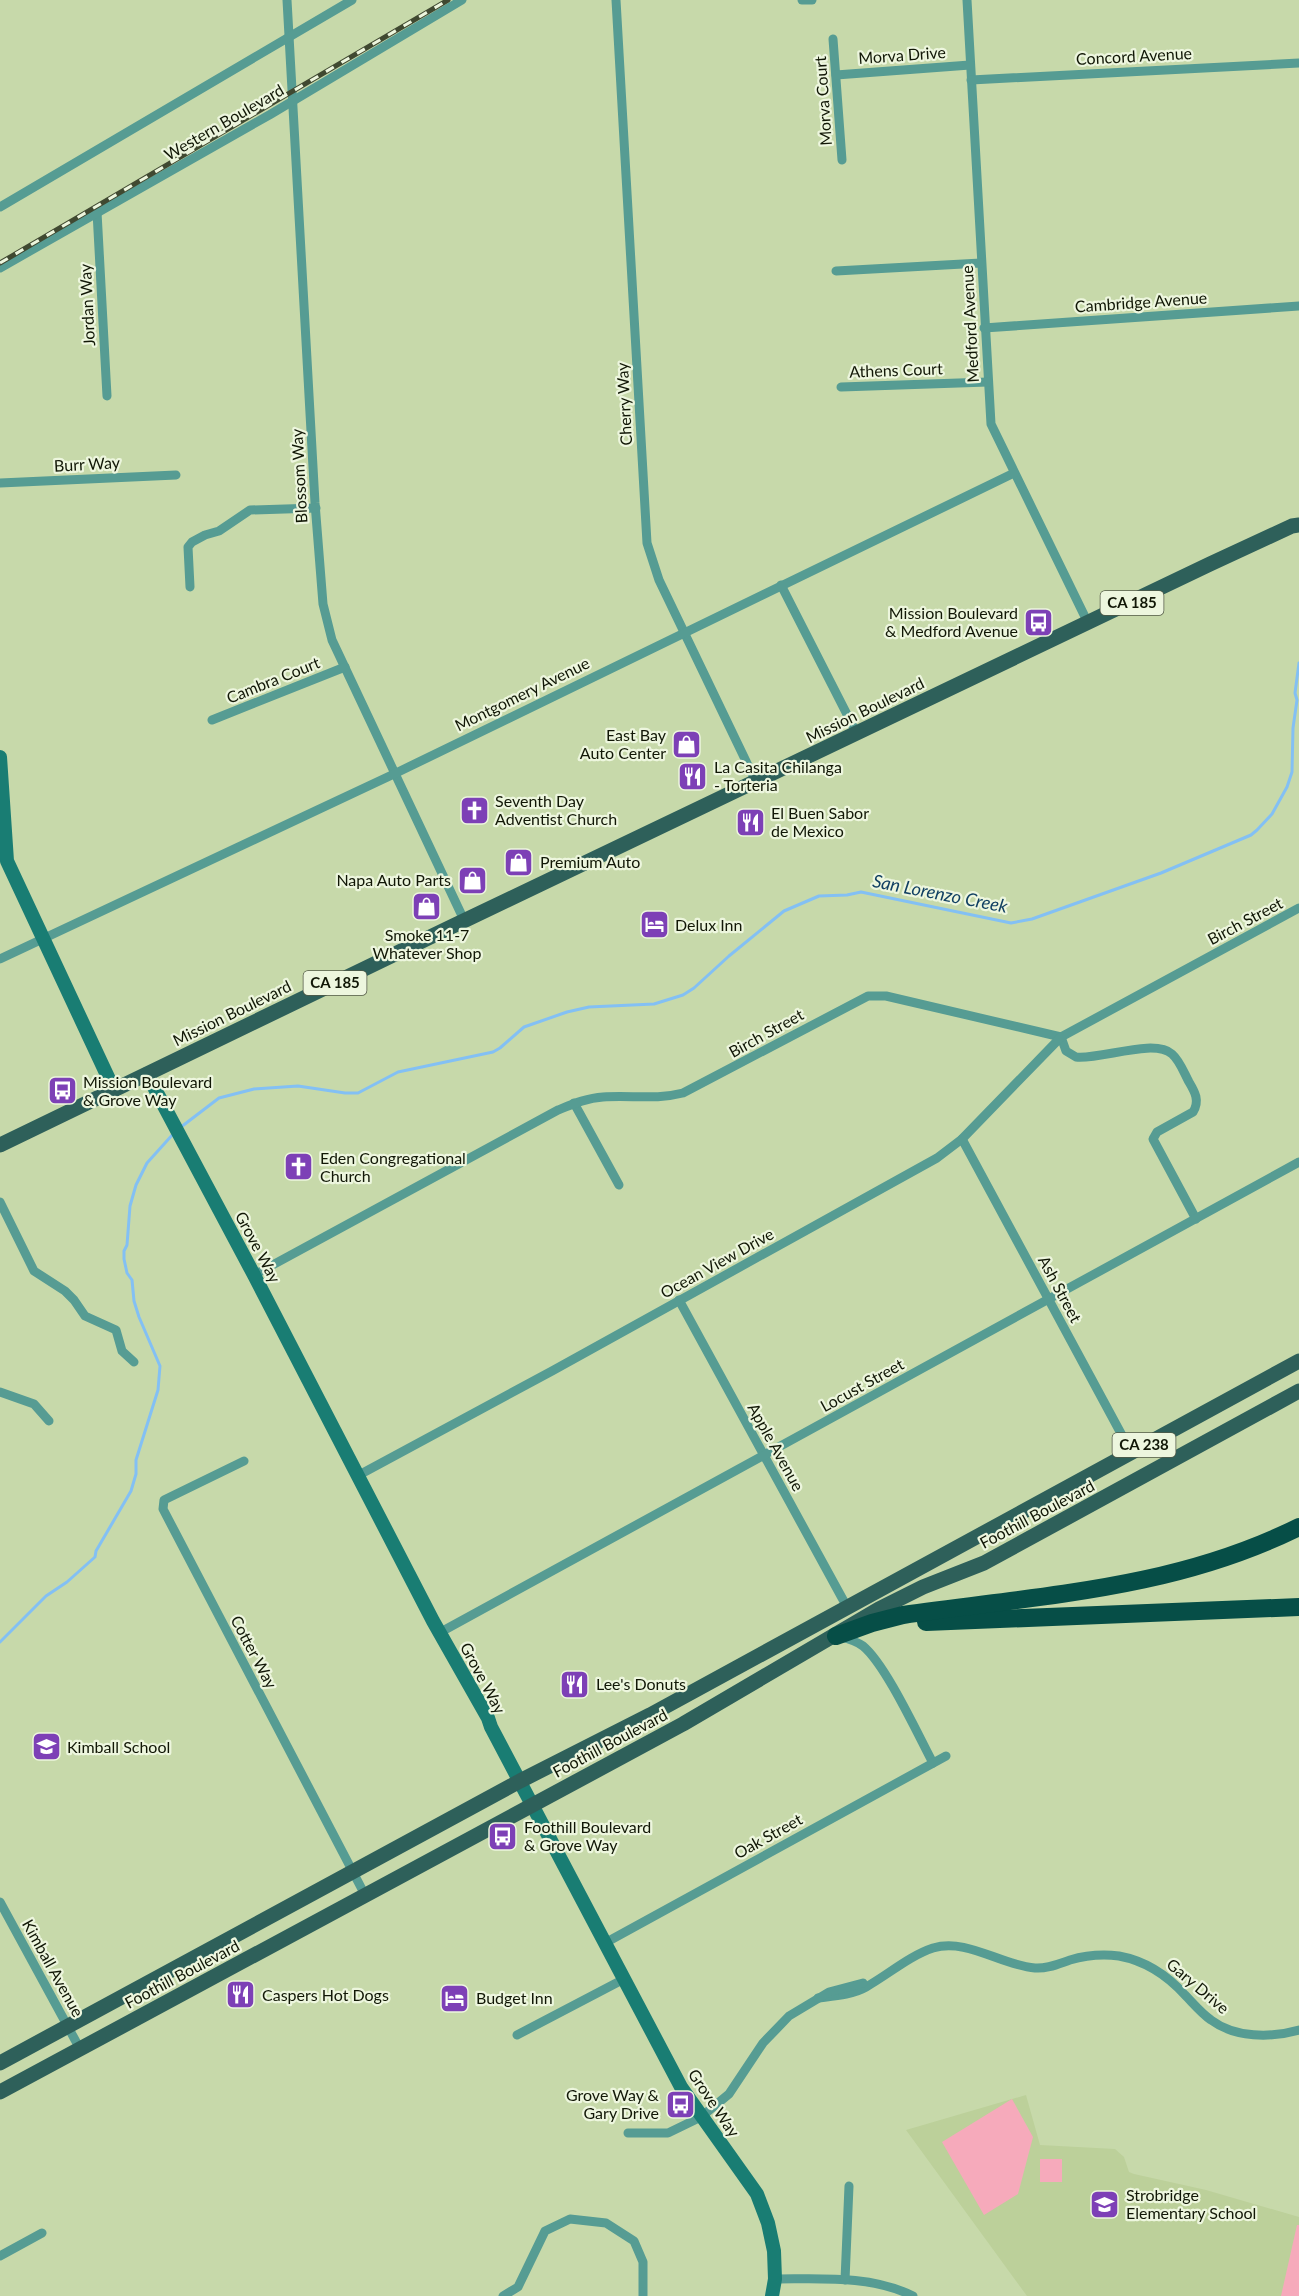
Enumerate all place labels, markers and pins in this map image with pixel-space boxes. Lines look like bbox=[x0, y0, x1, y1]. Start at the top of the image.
place label: Mission Boulevard & Medford Avenue bbox=[885, 603, 1018, 640]
bus stop icon: Mission Boulevard & Medford Avenue bbox=[1023, 606, 1055, 638]
place label: East Bay Auto Center bbox=[580, 725, 667, 762]
shop icon: East Bay Auto Center bbox=[671, 728, 703, 760]
place label: La Casita Chilanga - Torteria bbox=[714, 757, 842, 794]
restaurant icon: La Casita Chilanga - Torteria bbox=[677, 760, 709, 792]
place label: Seventh Day Adventist Church bbox=[495, 791, 617, 828]
church icon: Seventh Day Adventist Church bbox=[458, 794, 490, 826]
place label: El Buen Sabor de Mexico bbox=[771, 803, 869, 840]
restaurant icon: El Buen Sabor de Mexico bbox=[734, 806, 766, 838]
shop icon: Premium Auto bbox=[503, 846, 535, 878]
place label: Premium Auto bbox=[540, 852, 640, 871]
shop icon: Napa Auto Parts bbox=[456, 864, 488, 896]
place label: Napa Auto Parts bbox=[336, 870, 451, 889]
shop icon: Smoke 11-7 Whatever Shop bbox=[411, 891, 443, 923]
hotel icon: Delux Inn bbox=[638, 909, 670, 941]
place label: Delux Inn bbox=[675, 915, 742, 934]
place label: Smoke 11-7 Whatever Shop bbox=[373, 925, 481, 962]
place label: Mission Boulevard & Grove Way bbox=[83, 1072, 212, 1109]
bus stop icon: Mission Boulevard & Grove Way bbox=[46, 1075, 78, 1107]
place label: Eden Congregational Church bbox=[320, 1148, 466, 1185]
church icon: Eden Congregational Church bbox=[283, 1151, 315, 1183]
restaurant icon: Lee's Donuts bbox=[559, 1668, 591, 1700]
place label: Lee's Donuts bbox=[596, 1674, 686, 1693]
school or university icon: Kimball School bbox=[30, 1731, 62, 1763]
place label: Kimball School bbox=[67, 1737, 170, 1756]
place label: Foothill Boulevard & Grove Way bbox=[524, 1817, 651, 1854]
bus stop icon: Foothill Boulevard & Grove Way bbox=[487, 1820, 519, 1852]
restaurant icon: Caspers Hot Dogs bbox=[225, 1979, 257, 2011]
hotel icon: Budget Inn bbox=[439, 1982, 471, 2014]
place label: Caspers Hot Dogs bbox=[262, 1985, 389, 2004]
place label: Budget Inn bbox=[476, 1988, 553, 2007]
place label: Grove Way & Gary Drive bbox=[566, 2085, 660, 2122]
bus stop icon: Grove Way & Gary Drive bbox=[664, 2088, 696, 2120]
place label: Strobridge Elementary School bbox=[1126, 2185, 1256, 2222]
school or university icon: Strobridge Elementary School bbox=[1089, 2188, 1121, 2220]

